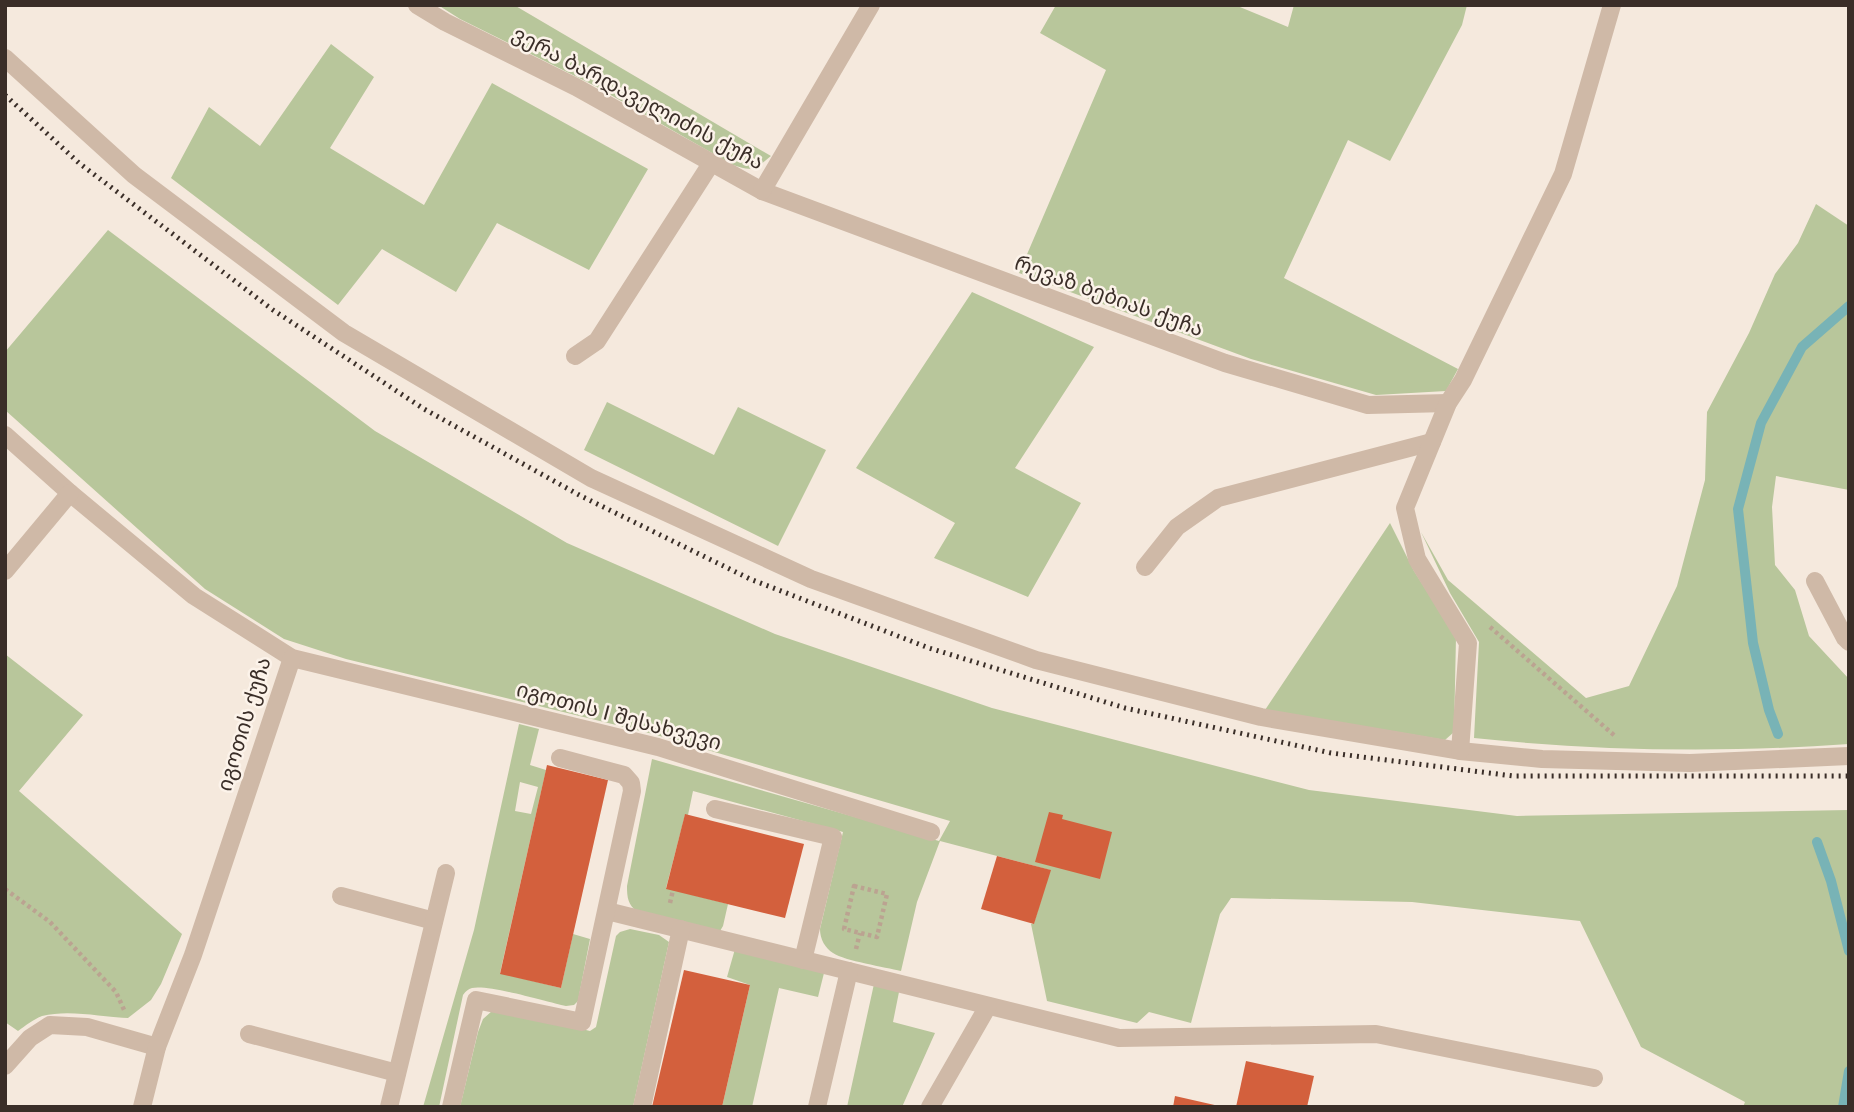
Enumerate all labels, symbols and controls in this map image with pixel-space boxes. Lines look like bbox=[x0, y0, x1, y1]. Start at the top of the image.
street label: ვერა ბარდაველიძის ქუჩა bbox=[508, 21, 768, 175]
street label: რევაზ ბებიას ქუჩა bbox=[1011, 250, 1207, 342]
street label: იგოთის ქუჩა bbox=[211, 654, 277, 794]
street label: იგოთის I შესახვევი bbox=[514, 676, 724, 756]

